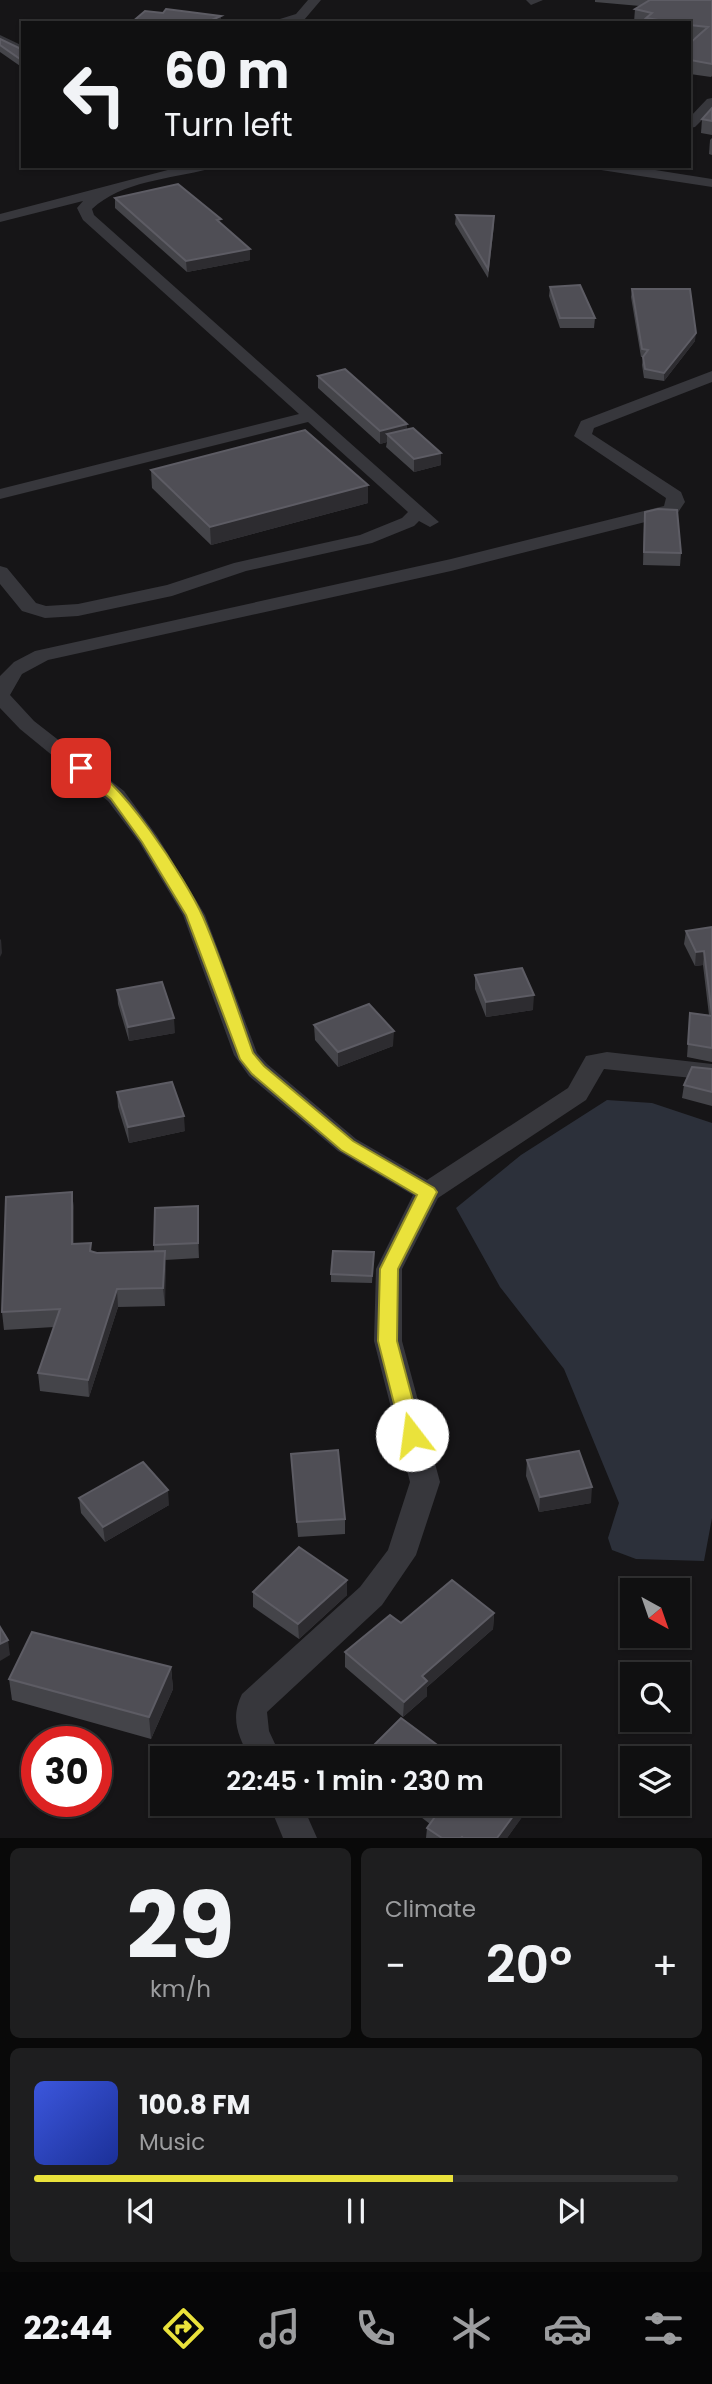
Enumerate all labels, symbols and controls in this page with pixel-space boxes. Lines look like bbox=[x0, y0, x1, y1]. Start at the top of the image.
text: 60 m bbox=[164, 37, 289, 105]
icon: left bbox=[49, 49, 140, 140]
text: Turn left bbox=[164, 102, 293, 147]
pin bbox=[51, 738, 111, 798]
icon: arrive bbox=[62, 749, 100, 787]
position arrow bbox=[375, 1398, 449, 1472]
north arrow bbox=[620, 1578, 690, 1648]
map controls bbox=[620, 1578, 690, 1816]
button: search bbox=[620, 1662, 690, 1732]
speed limit sign: 30 bbox=[21, 1726, 112, 1817]
button: layers bbox=[620, 1746, 690, 1816]
text: 22:45 · 1 min · 230 m bbox=[226, 1763, 484, 1799]
text: 29 bbox=[127, 1862, 234, 1990]
text: Climate bbox=[385, 1893, 476, 1925]
text: 20° bbox=[486, 1928, 572, 2001]
text: − bbox=[385, 1939, 406, 1992]
text: + bbox=[652, 1939, 678, 1992]
text: km/h bbox=[150, 1973, 211, 2005]
text: 100.8 FM bbox=[139, 2087, 250, 2123]
text: Music bbox=[139, 2126, 205, 2158]
icon: previous bbox=[122, 2192, 160, 2230]
icon: pause bbox=[337, 2192, 375, 2230]
icon: next bbox=[552, 2192, 590, 2230]
icon: directions bbox=[159, 2304, 208, 2353]
icon: music bbox=[255, 2304, 304, 2353]
icon: phone bbox=[351, 2304, 400, 2353]
icon: climate bbox=[447, 2304, 496, 2353]
icon: car bbox=[543, 2304, 592, 2353]
icon: filters bbox=[639, 2304, 688, 2353]
text: 22:44 bbox=[24, 2305, 112, 2350]

